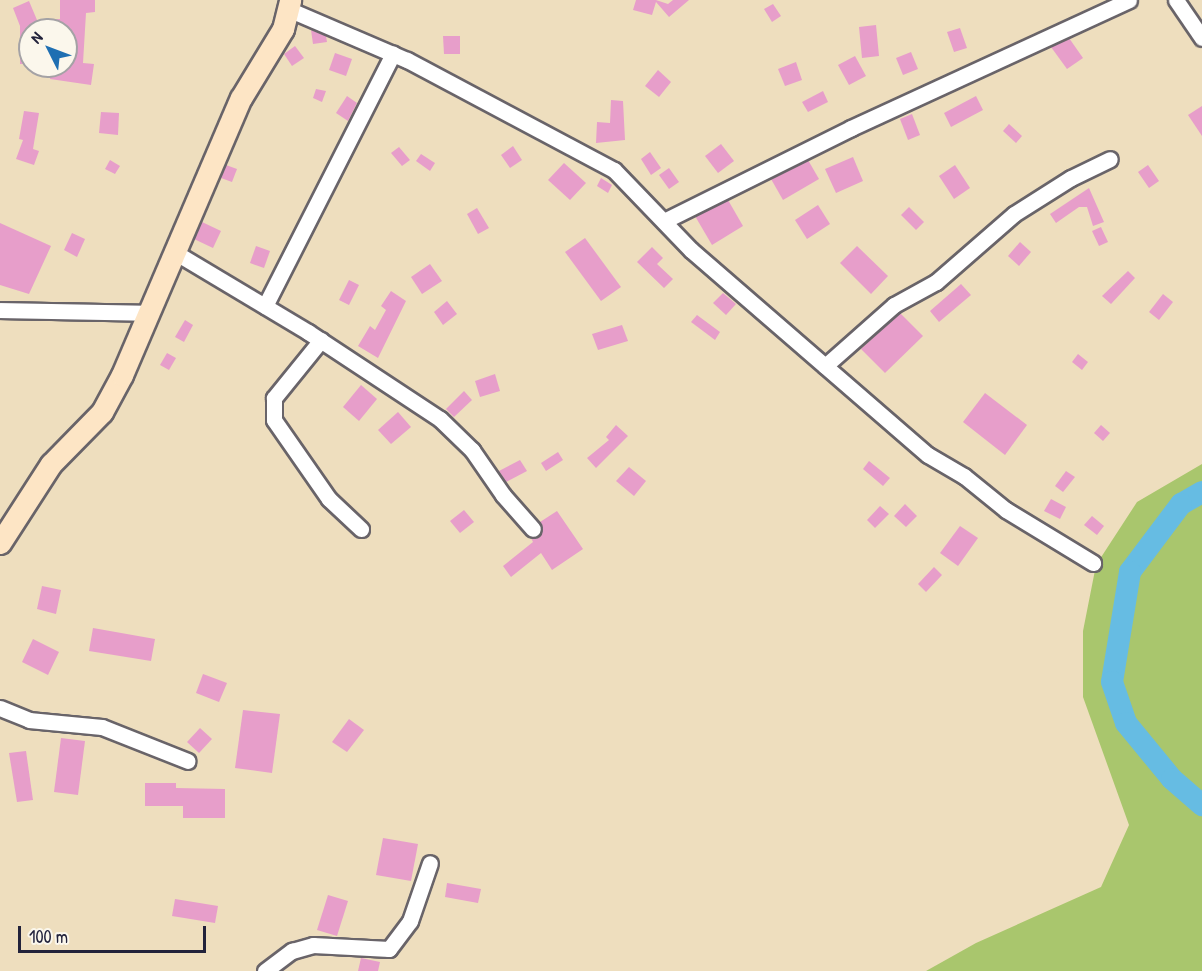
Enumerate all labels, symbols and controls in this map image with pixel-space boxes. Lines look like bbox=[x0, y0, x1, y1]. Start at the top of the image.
north arrow bbox=[18, 18, 78, 78]
text: N bbox=[25, 27, 47, 48]
scale bar bbox=[21, 914, 208, 952]
text: 100 m bbox=[29, 924, 68, 949]

